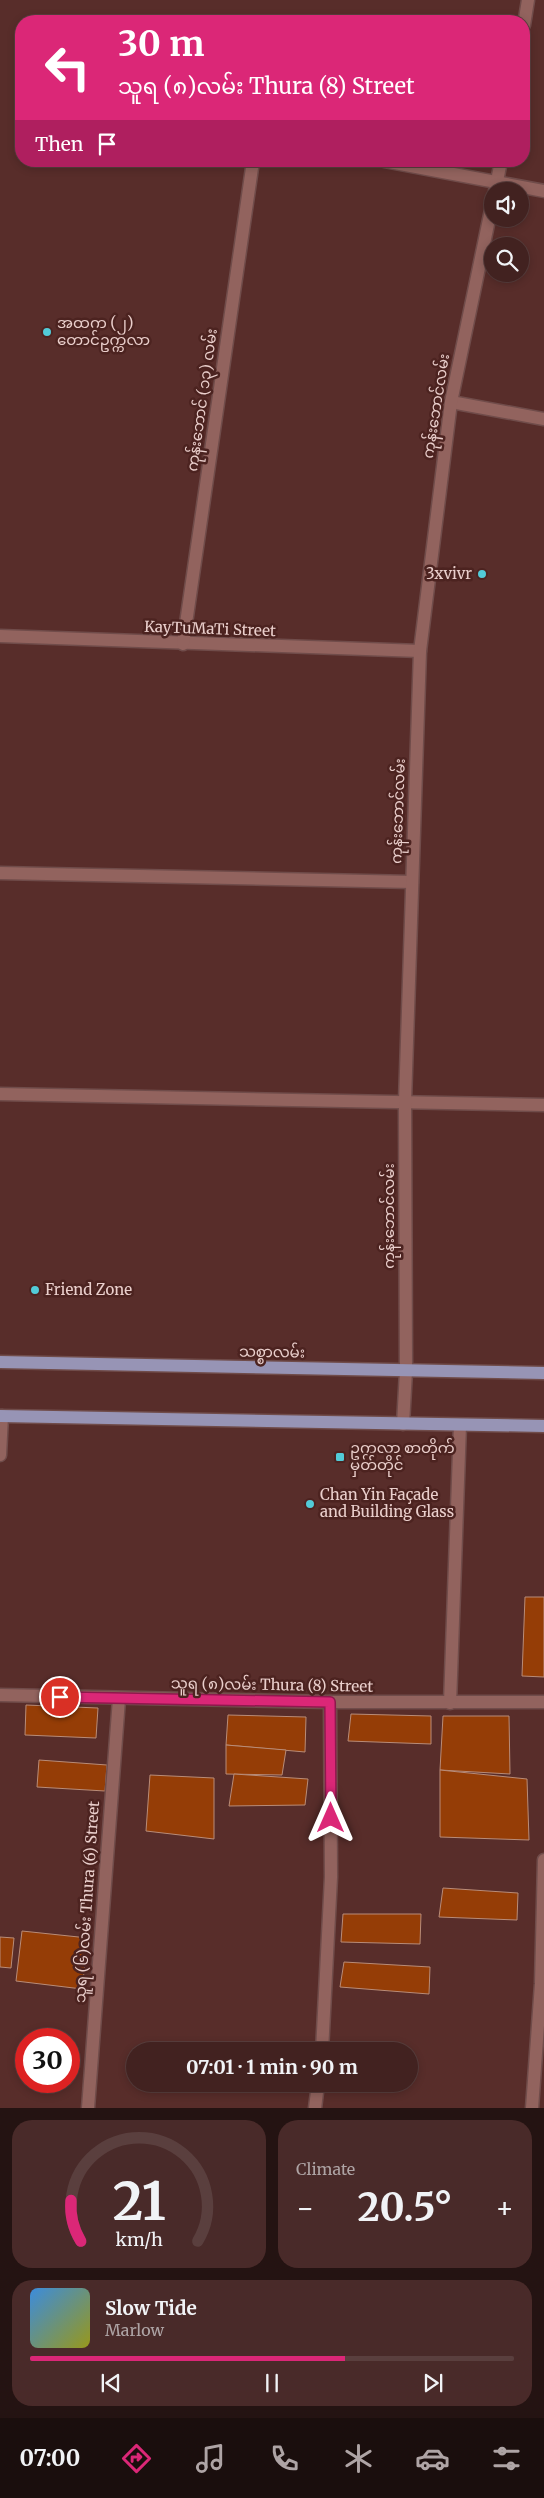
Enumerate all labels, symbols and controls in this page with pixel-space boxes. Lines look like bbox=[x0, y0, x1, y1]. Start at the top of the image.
text: 30 m bbox=[118, 22, 204, 66]
icon: left bbox=[35, 35, 100, 100]
text: သူရ (၈)လမ်း Thura (8) Street bbox=[118, 72, 415, 100]
icon: arrive bbox=[93, 130, 121, 158]
text: Then bbox=[35, 132, 83, 156]
map controls bbox=[484, 182, 529, 282]
button: sound bbox=[484, 182, 529, 227]
button: search bbox=[484, 237, 529, 282]
place label: အထက (၂) တောင်ဥက္ကလာ bbox=[57, 313, 150, 352]
marker: အထက (၂) တောင်ဥက္ကလာ bbox=[41, 326, 53, 338]
street label: ကုန်းဘောင် (၁၃) လမ်း bbox=[182, 327, 224, 473]
street label: ကုန်းဘောင်လမ်း bbox=[418, 352, 456, 460]
place label: 3xvivr bbox=[426, 564, 472, 583]
marker: 3xvivr bbox=[476, 568, 488, 580]
street label: KayTuMaTi Street bbox=[144, 617, 276, 640]
street label: ကုန်းဘောင်လမ်း bbox=[386, 758, 412, 864]
street label: ကုန်းဘောင်လမ်း bbox=[379, 1163, 401, 1269]
place label: Friend Zone bbox=[45, 1280, 132, 1299]
marker: Friend Zone bbox=[29, 1284, 41, 1296]
street label: သစ္စာလမ်း bbox=[239, 1341, 305, 1365]
place label: ဥက္ကလာ စာတိုက် မှတ်တိုင် bbox=[350, 1438, 455, 1477]
marker: ဥက္ကလာ စာတိုက် မှတ်တိုင် bbox=[334, 1451, 346, 1463]
place label: Chan Yin Façade and Building Glass bbox=[320, 1485, 454, 1521]
marker: Chan Yin Façade and Building Glass bbox=[304, 1498, 316, 1510]
street label: သူရ (၈)လမ်း Thura (8) Street bbox=[171, 1673, 373, 1699]
pin bbox=[39, 1676, 81, 1718]
icon: arrive bbox=[46, 1683, 74, 1711]
position arrow bbox=[304, 1791, 356, 1843]
street label: သူရ (၆)လမ်း Thura (6) Street bbox=[70, 1800, 106, 2004]
speed limit sign: 30 bbox=[15, 2028, 80, 2093]
text: 07:01 · 1 min · 90 m bbox=[186, 2055, 358, 2079]
text: Climate bbox=[296, 2159, 355, 2179]
text: 21 bbox=[112, 2169, 166, 2234]
text: 20.5° bbox=[358, 2184, 452, 2231]
text: − bbox=[296, 2190, 315, 2226]
text: + bbox=[495, 2190, 514, 2226]
text: km/h bbox=[115, 2228, 163, 2251]
text: Slow Tide bbox=[105, 2296, 197, 2320]
text: Marlow bbox=[105, 2320, 164, 2340]
icon: previous bbox=[97, 2369, 125, 2397]
icon: pause bbox=[258, 2369, 286, 2397]
icon: next bbox=[419, 2369, 447, 2397]
icon: directions bbox=[119, 2441, 154, 2476]
icon: music bbox=[193, 2441, 228, 2476]
icon: phone bbox=[267, 2441, 302, 2476]
icon: climate bbox=[341, 2441, 376, 2476]
icon: car bbox=[415, 2441, 450, 2476]
icon: filters bbox=[489, 2441, 524, 2476]
text: 07:00 bbox=[20, 2444, 80, 2472]

